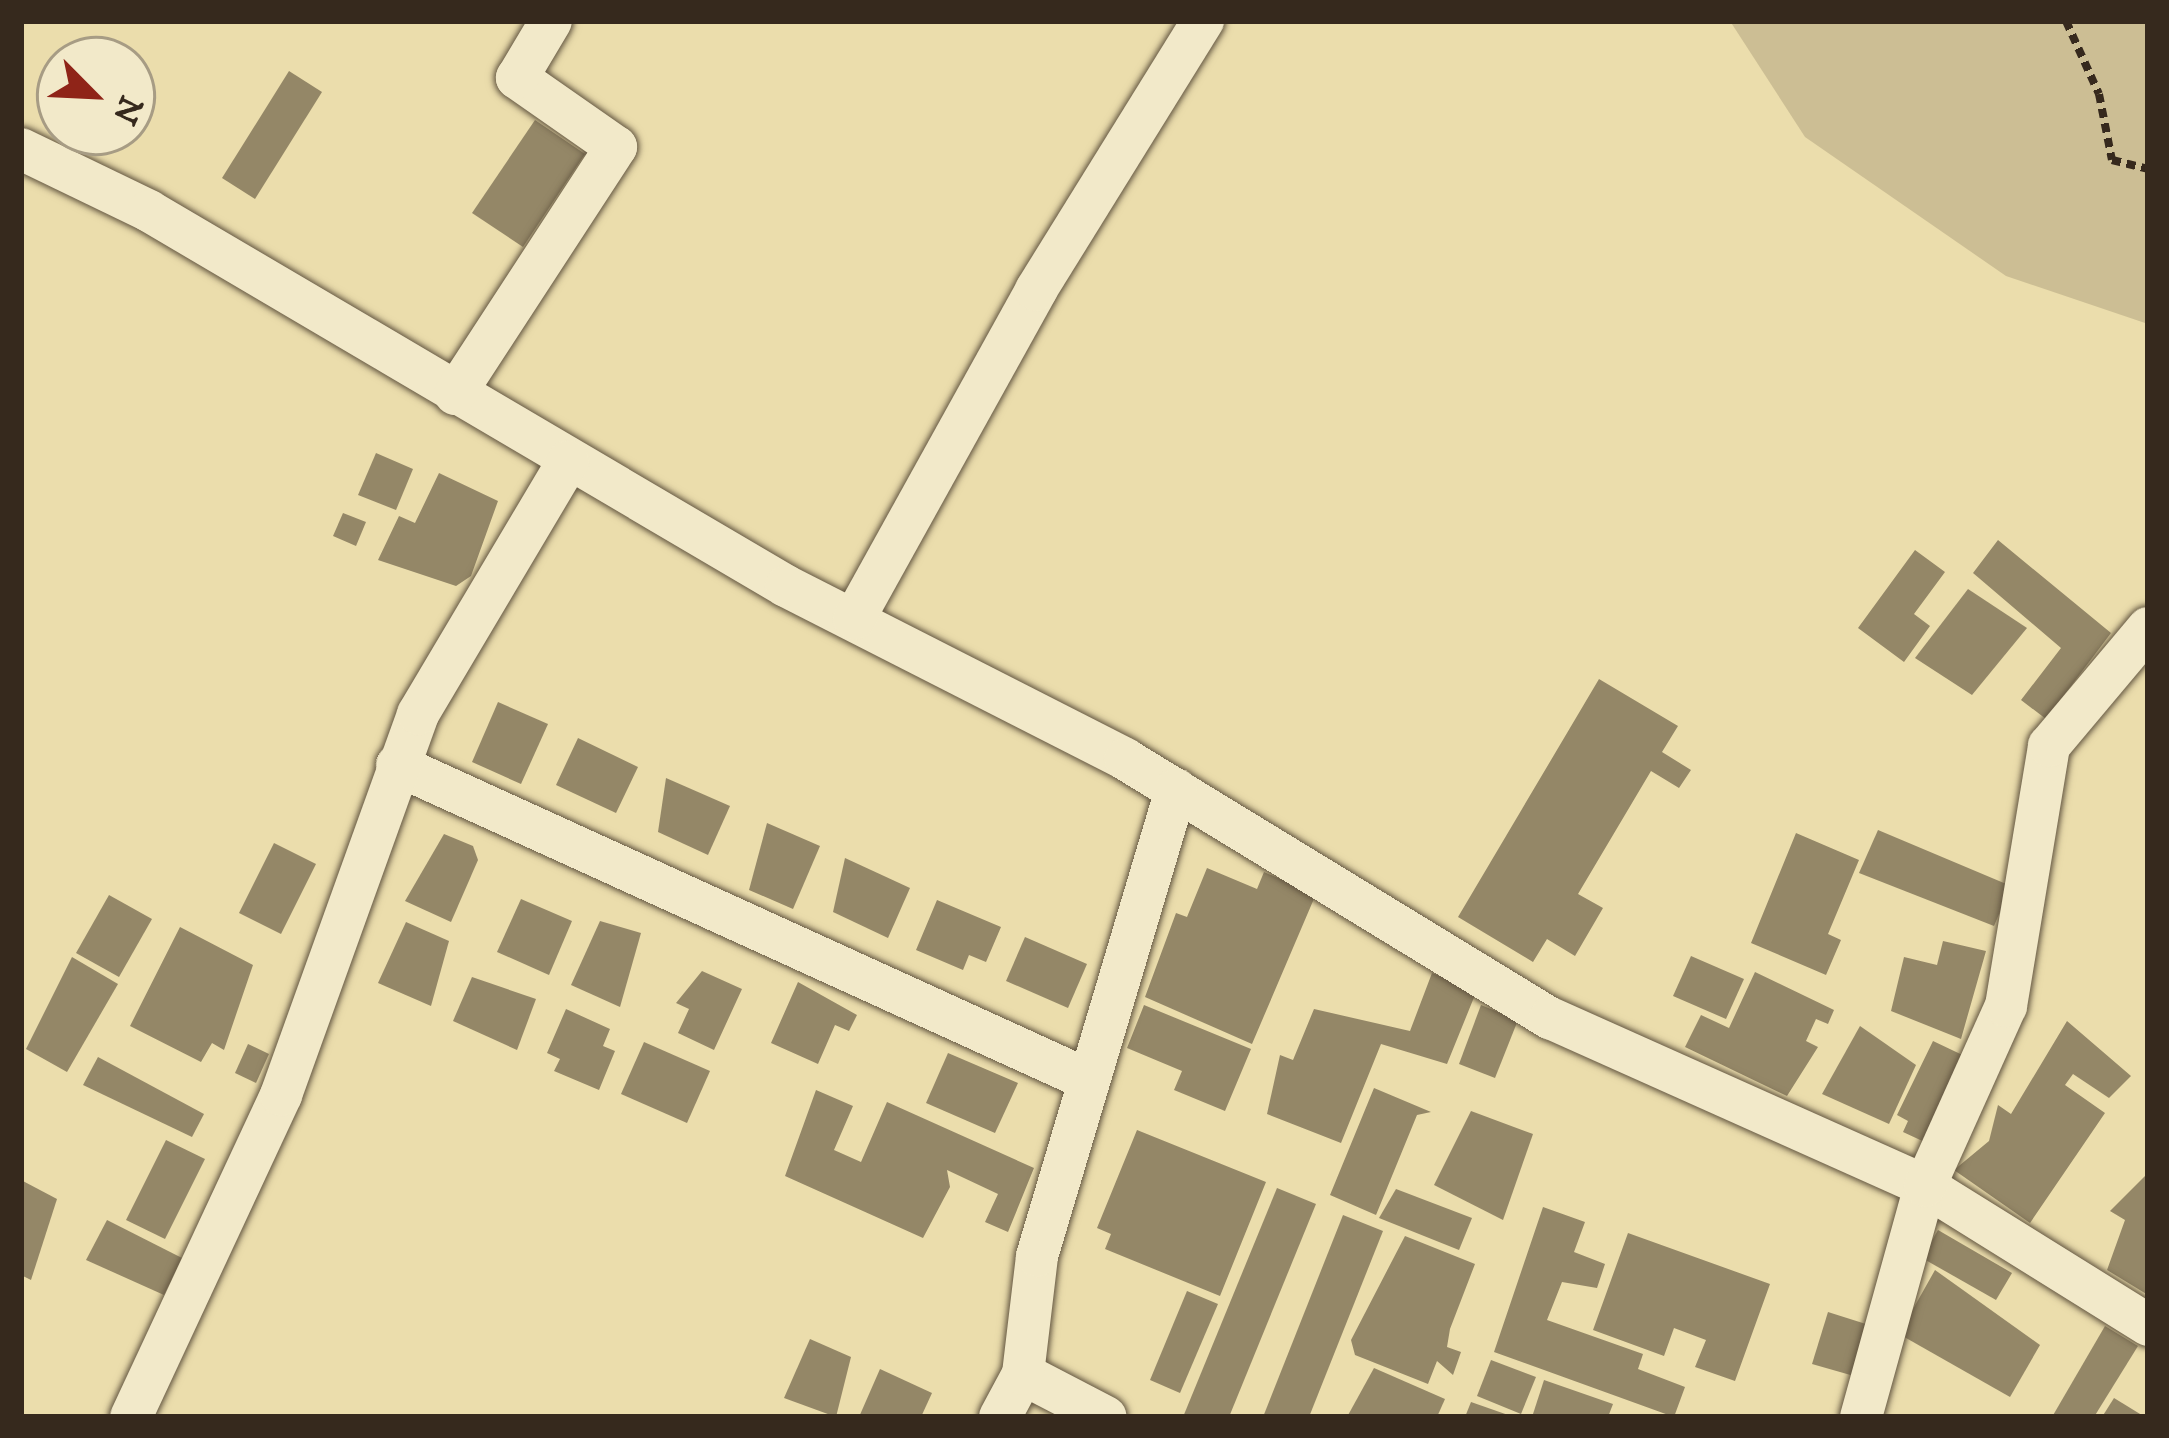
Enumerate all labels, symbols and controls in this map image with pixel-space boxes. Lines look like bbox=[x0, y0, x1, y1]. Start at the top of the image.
north arrow bbox=[36, 36, 156, 156]
text: N bbox=[102, 89, 151, 130]

